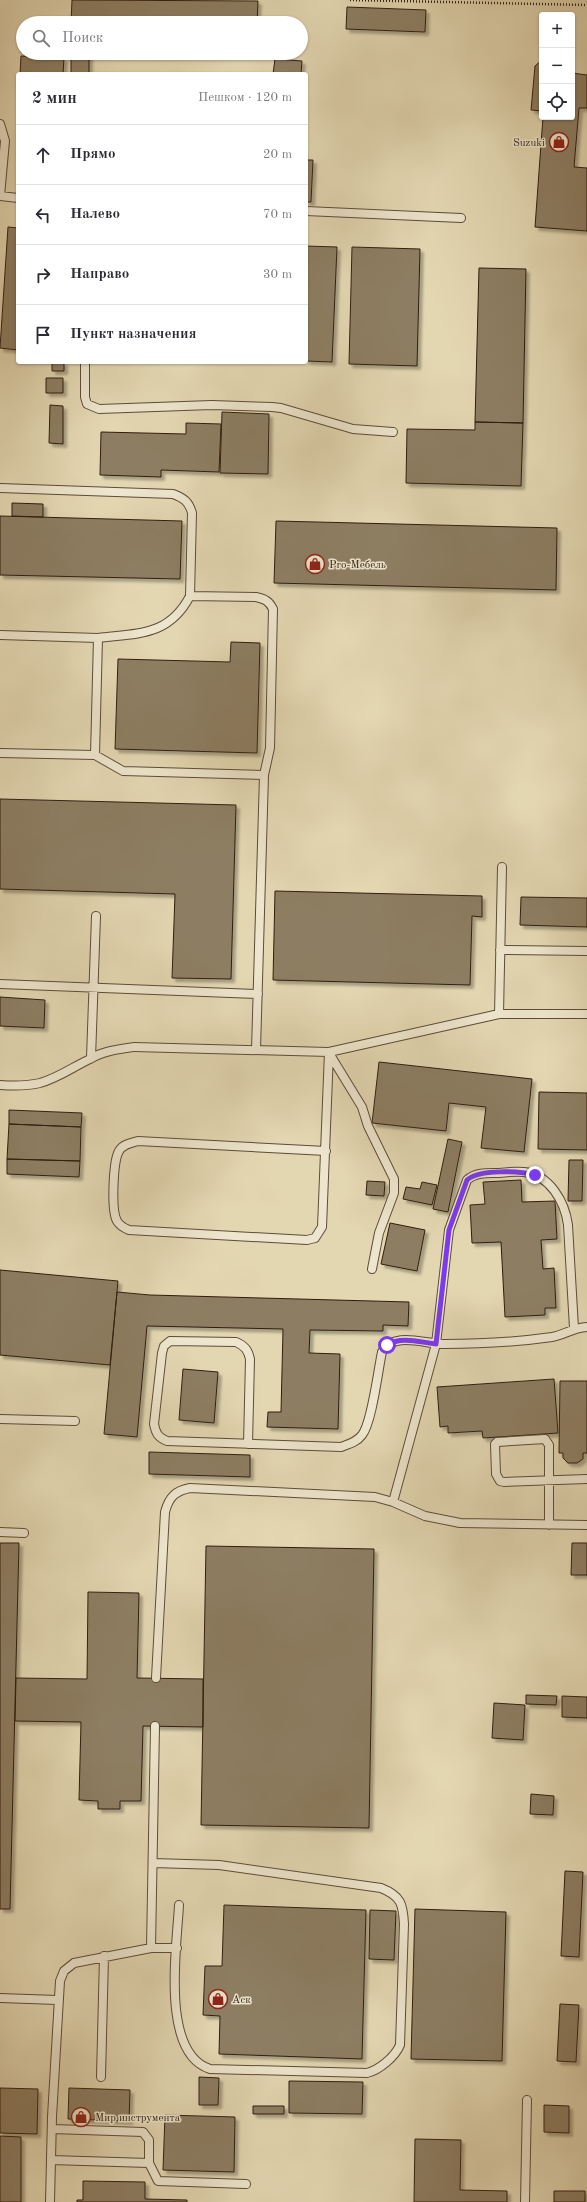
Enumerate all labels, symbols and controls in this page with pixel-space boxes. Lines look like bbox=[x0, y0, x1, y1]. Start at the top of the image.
map controls bbox=[539, 12, 575, 120]
button: + bbox=[539, 12, 575, 48]
search box bbox=[16, 16, 308, 60]
icon: search bbox=[30, 27, 52, 49]
text: Поиск bbox=[62, 31, 103, 46]
button: − bbox=[539, 48, 575, 84]
button: locate bbox=[539, 84, 575, 120]
text: 2 мин bbox=[32, 90, 77, 107]
text: Пешком · 120 m bbox=[198, 91, 292, 104]
shop icon: Suzuki bbox=[548, 131, 570, 153]
place label: Suzuki bbox=[513, 138, 545, 149]
icon: ahead bbox=[32, 144, 54, 166]
text: Прямо bbox=[70, 147, 116, 162]
text: 20 m bbox=[263, 148, 292, 161]
icon: left bbox=[32, 204, 54, 226]
text: Налево bbox=[70, 207, 120, 222]
text: 70 m bbox=[263, 208, 292, 221]
icon: right bbox=[32, 264, 54, 286]
text: Направо bbox=[70, 267, 129, 282]
text: 30 m bbox=[263, 268, 292, 281]
icon: arrive bbox=[32, 324, 54, 346]
text: Пункт назначения bbox=[70, 327, 197, 342]
shop icon: Pro-Мебель bbox=[304, 553, 326, 575]
place label: Pro-Мебель bbox=[329, 560, 386, 571]
route end bbox=[526, 1166, 544, 1184]
route start bbox=[378, 1336, 396, 1354]
shop icon: Аск bbox=[207, 1988, 229, 2010]
place label: Аск bbox=[232, 1995, 251, 2006]
shop icon: Мир инструмента bbox=[70, 2106, 92, 2128]
place label: Мир инструмента bbox=[95, 2113, 181, 2124]

